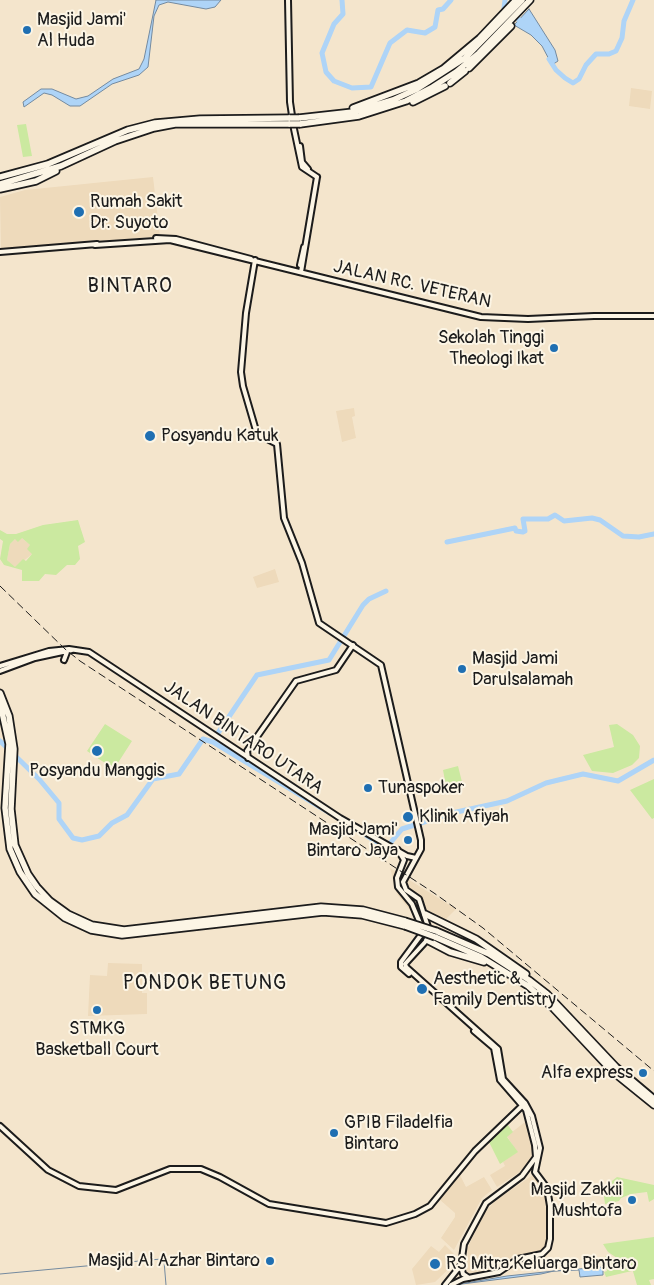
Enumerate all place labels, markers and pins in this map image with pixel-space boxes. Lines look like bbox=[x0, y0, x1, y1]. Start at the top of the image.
place label: Masjid Jami' Al Huda bbox=[37, 9, 126, 52]
marker: Masjid Jami' Al Huda bbox=[21, 24, 33, 36]
place label: Rumah Sakit Dr. Suyoto bbox=[90, 191, 182, 233]
marker: Rumah Sakit Dr. Suyoto bbox=[72, 205, 86, 219]
place label: Sekolah Tinggi Theologi Ikat bbox=[438, 327, 544, 369]
marker: Sekolah Tinggi Theologi Ikat bbox=[548, 342, 560, 354]
place label: Posyandu Katuk bbox=[161, 425, 279, 447]
marker: Posyandu Katuk bbox=[143, 429, 157, 443]
place label: Masjid Jami Darulsalamah bbox=[472, 648, 573, 691]
marker: Masjid Jami Darulsalamah bbox=[456, 663, 468, 675]
marker: Posyandu Manggis bbox=[90, 744, 104, 758]
place label: Posyandu Manggis bbox=[29, 760, 165, 782]
place label: Tunaspoker bbox=[378, 777, 464, 799]
marker: Tunaspoker bbox=[362, 782, 374, 794]
place label: Klinik Afiyah bbox=[419, 806, 509, 828]
marker: Klinik Afiyah bbox=[401, 810, 415, 824]
place label: Masjid Jami' Bintaro Jaya bbox=[306, 819, 398, 862]
marker: Masjid Jami' Bintaro Jaya bbox=[402, 834, 414, 846]
place label: Aesthetic & Family Dentistry bbox=[433, 968, 556, 1011]
marker: Aesthetic & Family Dentistry bbox=[415, 982, 429, 996]
marker: STMKG Basketball Court bbox=[91, 1004, 103, 1016]
place label: STMKG Basketball Court bbox=[35, 1018, 159, 1060]
place label: Alfa express bbox=[541, 1062, 633, 1084]
marker: Alfa express bbox=[637, 1067, 649, 1079]
place label: GPIB Filadelfia Bintaro bbox=[344, 1112, 453, 1154]
marker: GPIB Filadelfia Bintaro bbox=[328, 1127, 340, 1139]
place label: Masjid Zakkii Mushtofa bbox=[530, 1179, 622, 1222]
marker: Masjid Zakkii Mushtofa bbox=[626, 1194, 638, 1206]
place label: Masjid Al Azhar Bintaro bbox=[88, 1250, 260, 1272]
place label: RS Mitra Keluarga Bintaro bbox=[446, 1253, 637, 1275]
marker: Masjid Al Azhar Bintaro bbox=[264, 1255, 276, 1267]
marker: RS Mitra Keluarga Bintaro bbox=[428, 1257, 442, 1271]

